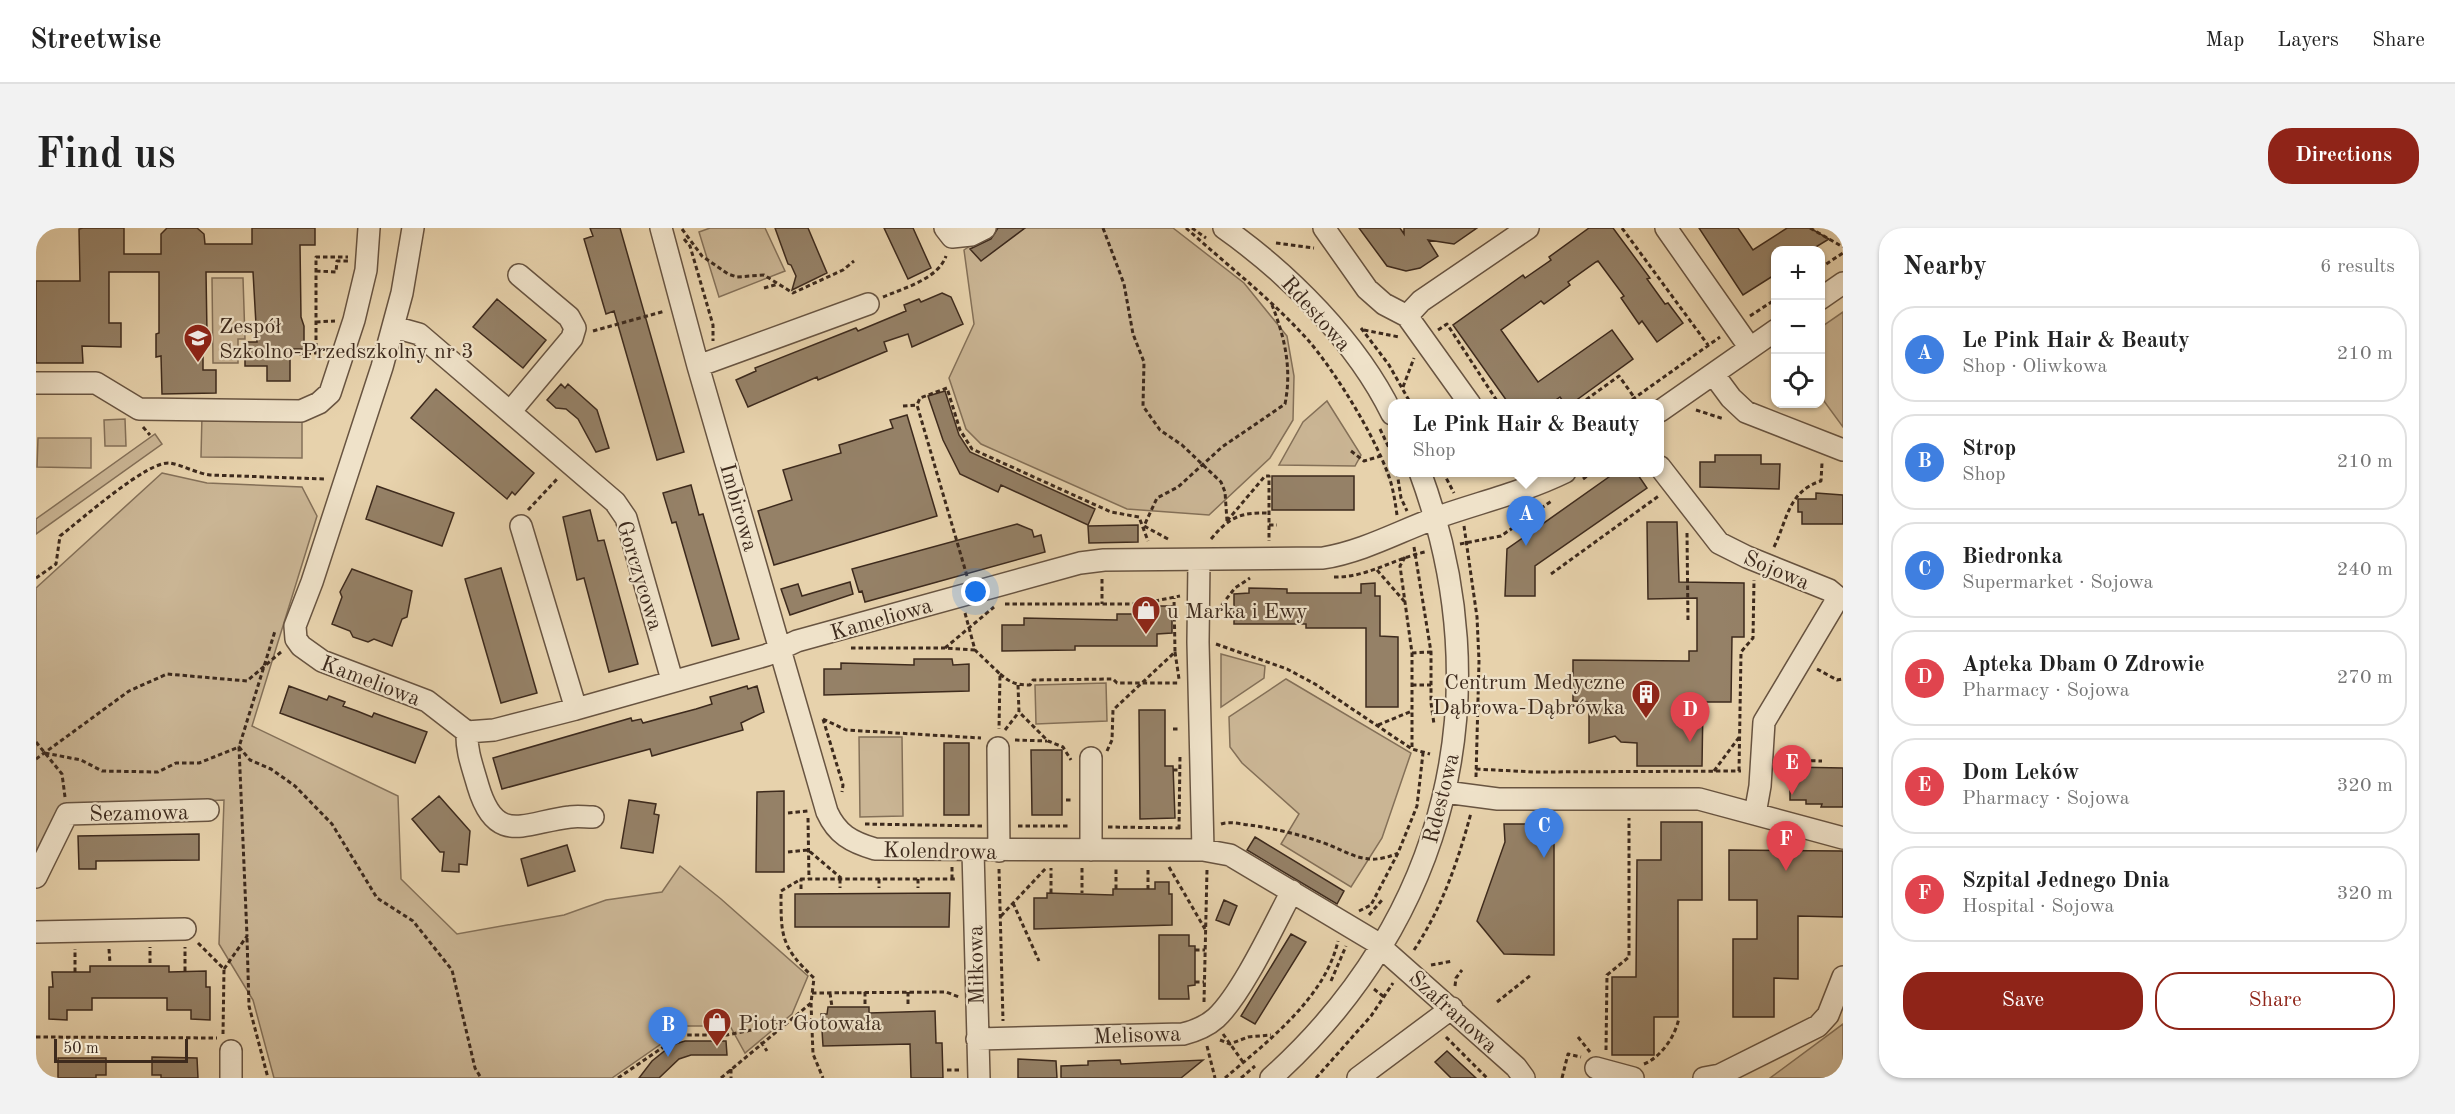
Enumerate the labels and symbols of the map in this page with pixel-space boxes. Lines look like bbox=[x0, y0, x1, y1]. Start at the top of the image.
street label: Rdestowa bbox=[1276, 273, 1355, 356]
place label: Zespół Szkolno-Przedszkolny nr 3 bbox=[219, 316, 474, 363]
school or university icon: Zespół Szkolno-Przedszkolny nr 3 bbox=[182, 322, 214, 364]
street label: Imbirowa bbox=[715, 461, 761, 554]
pin: A bbox=[1506, 496, 1546, 546]
street label: Gorczycowa bbox=[612, 518, 666, 633]
street label: Sojowa bbox=[1740, 547, 1813, 595]
your location bbox=[961, 577, 990, 606]
shop icon: u Marka i Ewy bbox=[1130, 594, 1162, 636]
street label: Kameliowa bbox=[828, 595, 935, 645]
place label: u Marka i Ewy bbox=[1167, 601, 1308, 623]
street label: Kameliowa bbox=[317, 653, 423, 711]
place label: Centrum Medyczne Dąbrowa-Dąbrówka bbox=[1432, 672, 1625, 719]
building icon: Centrum Medyczne Dąbrowa-Dąbrówka bbox=[1630, 678, 1662, 720]
pin: D bbox=[1670, 692, 1710, 742]
pin: E bbox=[1772, 746, 1812, 795]
street label: Rdestowa bbox=[1420, 751, 1464, 846]
street label: Sezamowa bbox=[89, 802, 189, 826]
pin: C bbox=[1524, 808, 1564, 858]
pin: F bbox=[1766, 822, 1806, 871]
street label: Kolendrowa bbox=[883, 840, 997, 864]
street label: Miłkowa bbox=[965, 925, 989, 1005]
street label: Szafranowa bbox=[1404, 967, 1501, 1058]
shop icon: Piotr Gotowała bbox=[701, 1006, 733, 1048]
pin: B bbox=[648, 1008, 688, 1057]
place label: Piotr Gotowała bbox=[738, 1013, 882, 1035]
street label: Melisowa bbox=[1093, 1023, 1181, 1049]
scale bar bbox=[54, 1036, 188, 1064]

